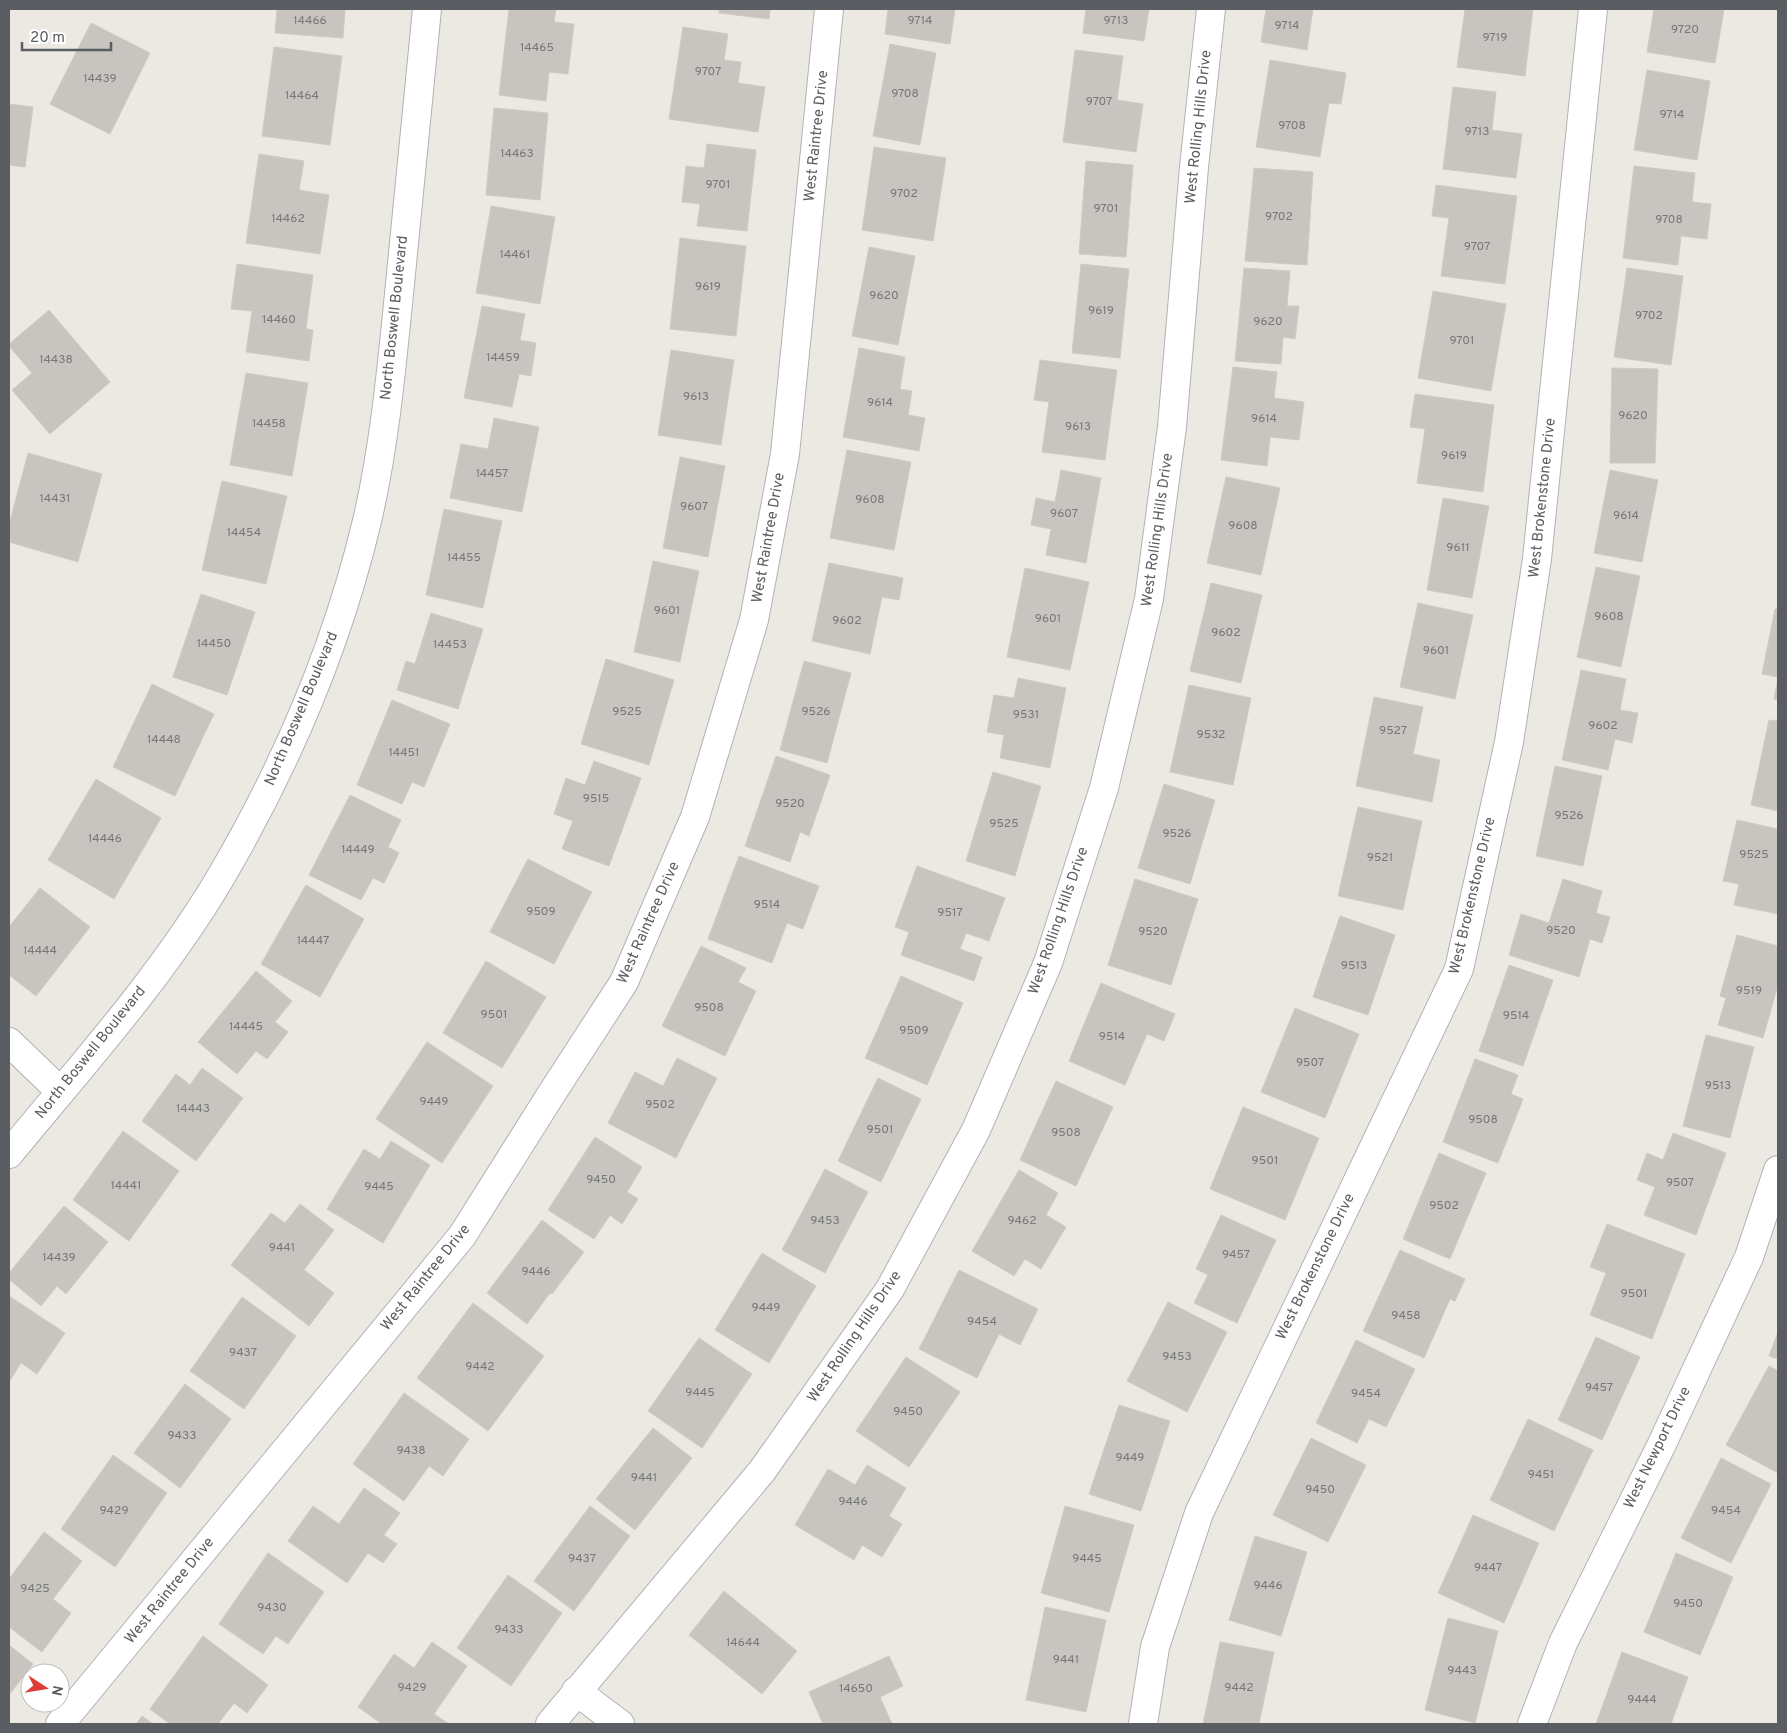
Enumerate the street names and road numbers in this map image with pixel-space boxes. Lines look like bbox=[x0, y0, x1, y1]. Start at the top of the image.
street label: West Rolling Hills Drive bbox=[1181, 49, 1217, 205]
street label: West Raintree Drive bbox=[801, 69, 833, 203]
street label: North Boswell Boulevard bbox=[377, 235, 413, 401]
street label: West Brokenstone Drive bbox=[1525, 417, 1561, 579]
street label: West Rolling Hills Drive bbox=[1138, 452, 1178, 608]
street label: West Raintree Drive bbox=[748, 471, 790, 605]
street label: North Boswell Boulevard bbox=[261, 629, 343, 789]
street label: West Brokenstone Drive bbox=[1446, 816, 1500, 976]
street label: West Rolling Hills Drive bbox=[1025, 845, 1093, 997]
street label: West Raintree Drive bbox=[613, 859, 685, 987]
street label: North Boswell Boulevard bbox=[32, 983, 150, 1123]
street label: West Brokenstone Drive bbox=[1272, 1191, 1360, 1343]
street label: West Raintree Drive bbox=[377, 1221, 475, 1335]
street label: West Rolling Hills Drive bbox=[804, 1268, 906, 1406]
street label: West Newport Drive bbox=[1620, 1384, 1696, 1512]
street label: West Raintree Drive bbox=[121, 1534, 219, 1648]

